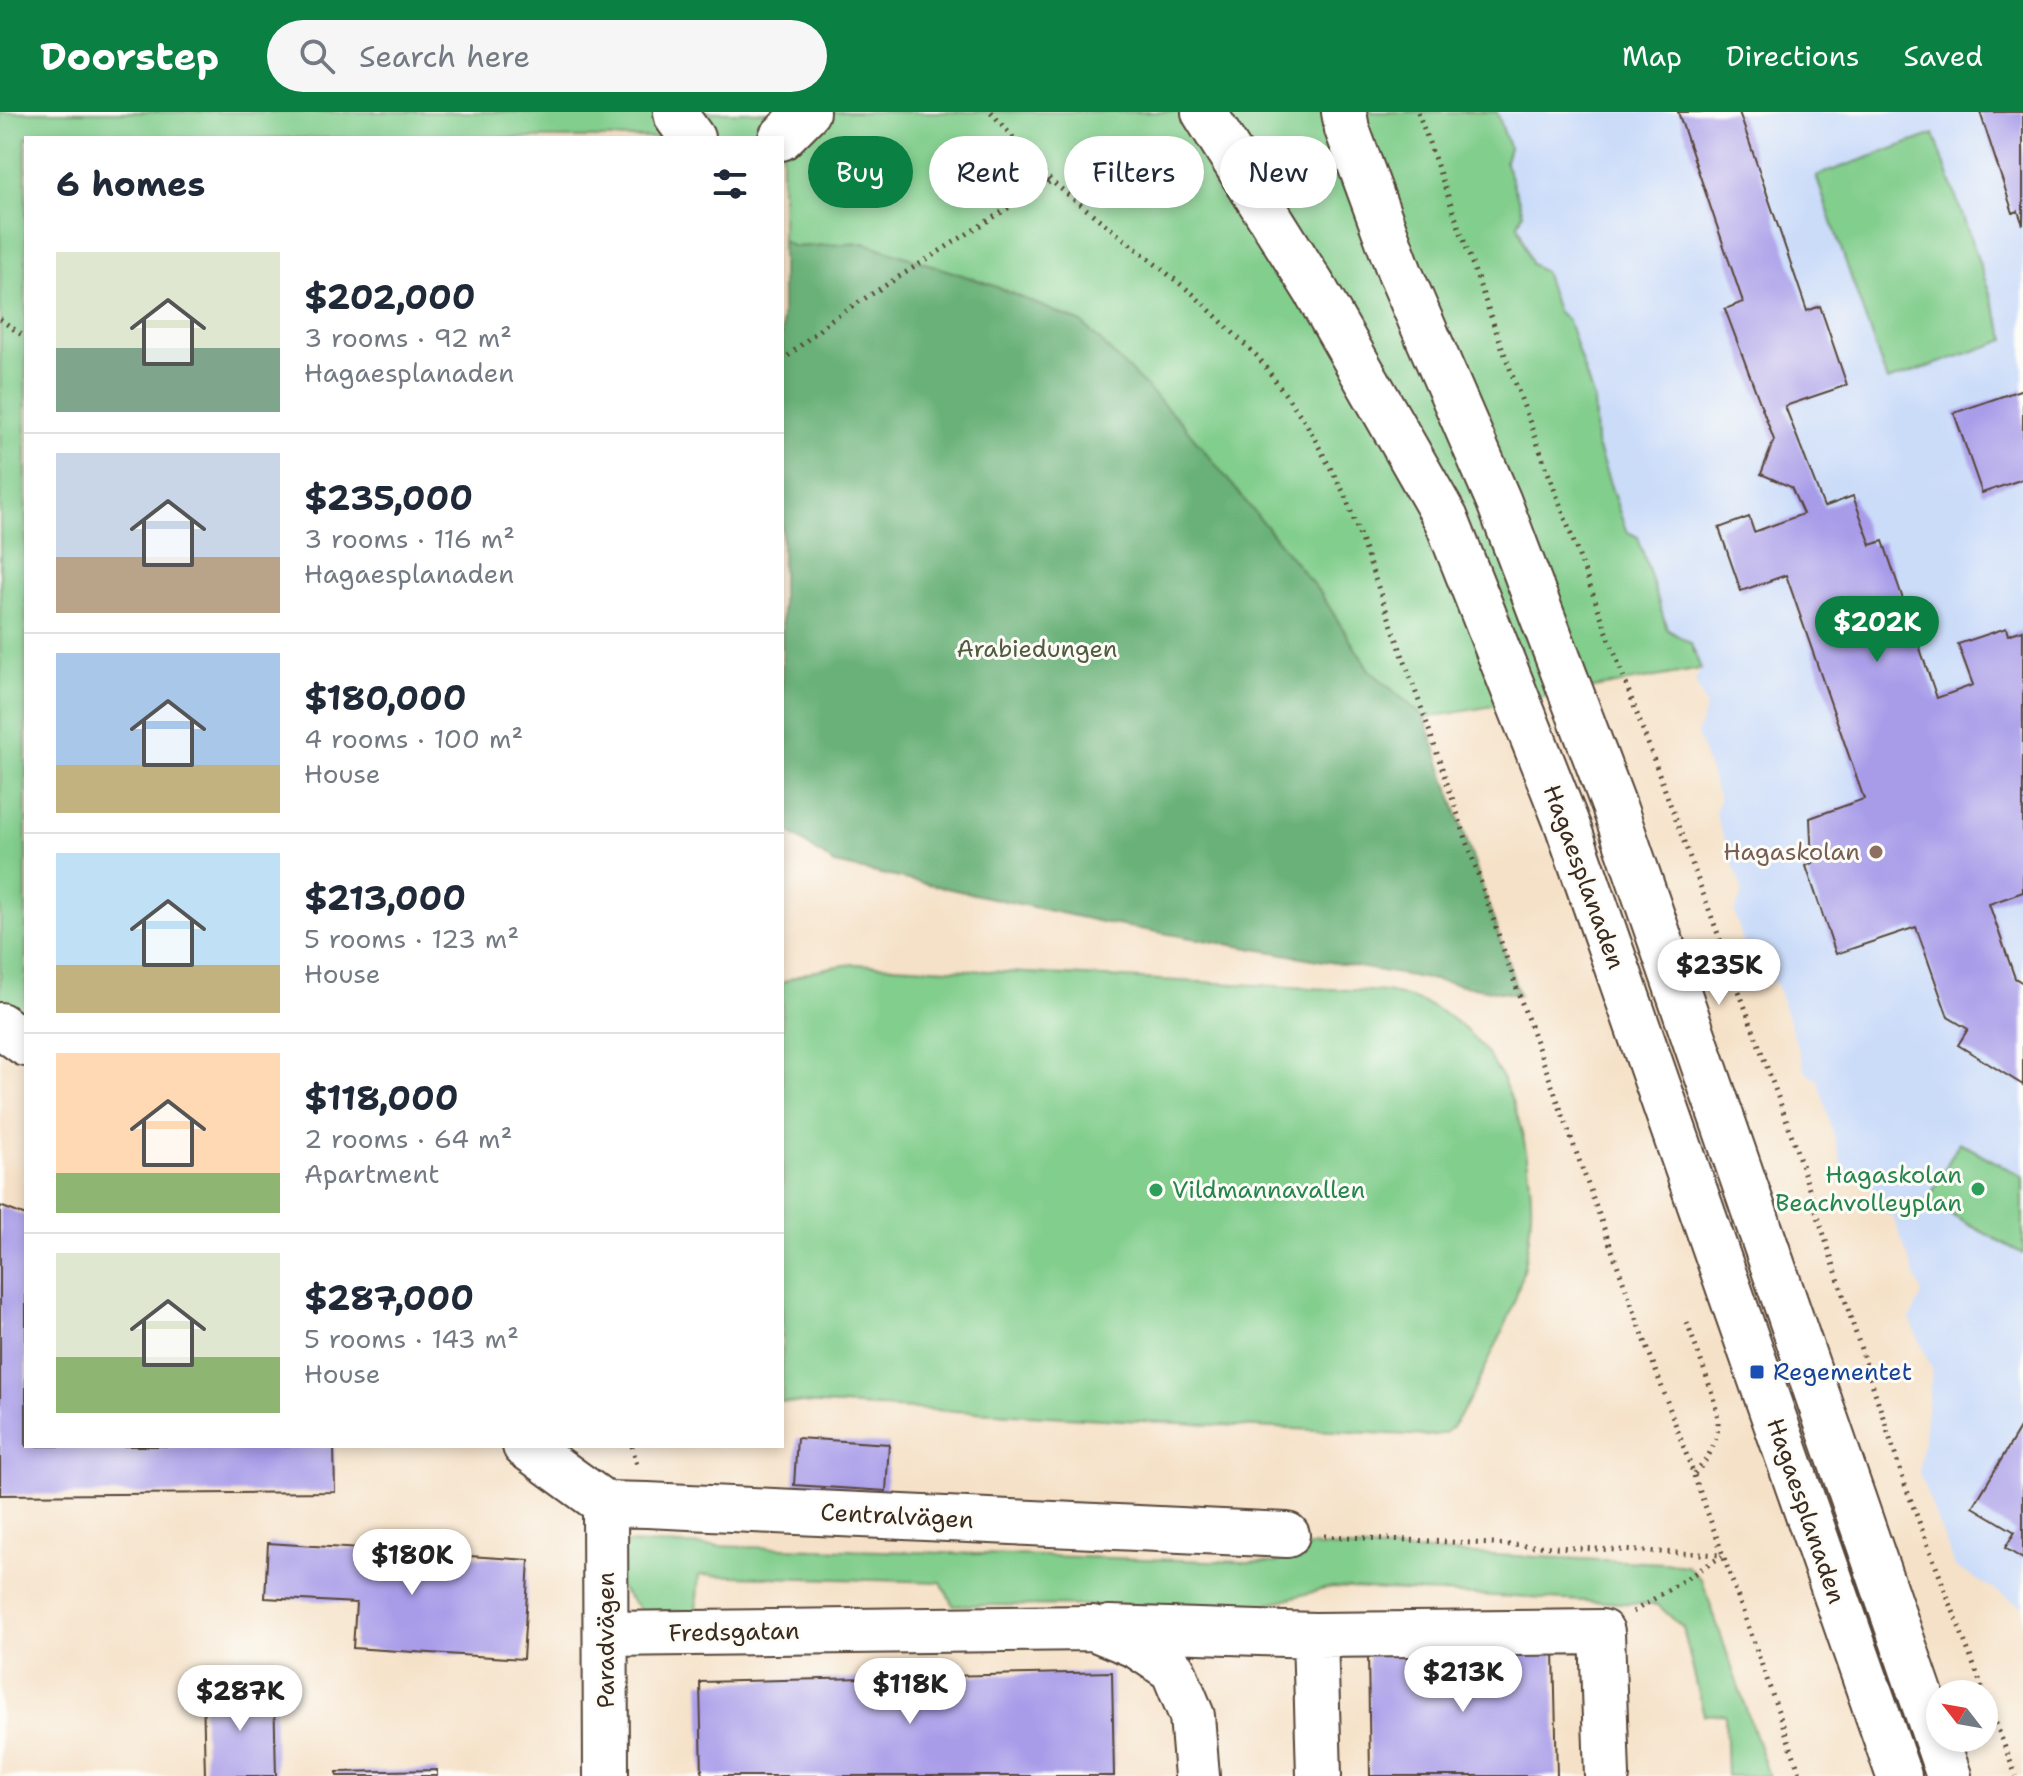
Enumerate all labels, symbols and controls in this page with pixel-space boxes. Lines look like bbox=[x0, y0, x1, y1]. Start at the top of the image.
search box bbox=[267, 20, 827, 92]
text: Doorstep bbox=[40, 31, 219, 82]
icon: search bbox=[295, 34, 339, 78]
text: Search here bbox=[359, 36, 530, 77]
text: Map bbox=[1622, 37, 1682, 75]
text: Directions bbox=[1726, 37, 1860, 75]
text: Saved bbox=[1904, 37, 1983, 75]
chip: Buy bbox=[808, 136, 913, 208]
chip: Rent bbox=[929, 136, 1048, 208]
chip: Filters bbox=[1064, 136, 1204, 208]
chip: New bbox=[1220, 136, 1337, 208]
text: 6 homes bbox=[56, 161, 205, 207]
icon: filters bbox=[708, 162, 752, 206]
text: $202,000 bbox=[304, 274, 476, 320]
icon: home bbox=[120, 284, 216, 380]
text: 3 rooms · 92 m² bbox=[304, 320, 512, 355]
text: Hagaesplanaden bbox=[304, 355, 514, 390]
text: $235,000 bbox=[304, 475, 473, 521]
icon: home bbox=[120, 485, 216, 581]
text: 3 rooms · 116 m² bbox=[304, 521, 515, 556]
text: Hagaesplanaden bbox=[304, 556, 514, 591]
pin: $202K bbox=[1821, 596, 1933, 664]
text: $202K bbox=[1833, 604, 1921, 639]
park label: Arabiedungen bbox=[956, 633, 1118, 665]
text: $180,000 bbox=[304, 675, 467, 721]
icon: home bbox=[120, 685, 216, 781]
text: 4 rooms · 100 m² bbox=[304, 721, 523, 756]
text: House bbox=[304, 756, 380, 791]
street label: Hagaesplanaden bbox=[1536, 780, 1632, 974]
place label: Hagaskolan bbox=[1723, 836, 1860, 868]
marker: Hagaskolan bbox=[1867, 843, 1885, 861]
text: $213,000 bbox=[304, 875, 466, 921]
icon: home bbox=[120, 885, 216, 981]
text: 5 rooms · 123 m² bbox=[304, 921, 519, 956]
pin: $235K bbox=[1663, 939, 1775, 1007]
text: $235K bbox=[1675, 947, 1763, 982]
text: House bbox=[304, 956, 380, 991]
text: $118,000 bbox=[304, 1075, 458, 1121]
icon: home bbox=[120, 1085, 216, 1181]
text: 2 rooms · 64 m² bbox=[304, 1121, 512, 1156]
text: Apartment bbox=[304, 1156, 440, 1191]
place label: Hagaskolan Beachvolleyplan bbox=[1775, 1159, 1962, 1219]
place label: Vildmannavallen bbox=[1172, 1174, 1365, 1206]
marker: Hagaskolan Beachvolleyplan bbox=[1969, 1180, 1987, 1198]
marker: Vildmannavallen bbox=[1147, 1181, 1165, 1199]
text: $287,000 bbox=[304, 1275, 474, 1321]
icon: home bbox=[120, 1285, 216, 1381]
text: 5 rooms · 143 m² bbox=[304, 1321, 519, 1356]
text: House bbox=[304, 1356, 380, 1391]
place label: Regementet bbox=[1773, 1356, 1912, 1388]
marker: Regementet bbox=[1748, 1363, 1766, 1381]
street label: Hagaesplanaden bbox=[1759, 1414, 1853, 1608]
street label: Centralvägen bbox=[820, 1496, 974, 1536]
pin: $180K bbox=[356, 1529, 468, 1597]
text: $180K bbox=[371, 1537, 453, 1572]
street label: Paradvägen bbox=[590, 1572, 622, 1708]
street label: Fredsgatan bbox=[668, 1615, 800, 1649]
pin: $213K bbox=[1407, 1646, 1519, 1714]
text: $213K bbox=[1422, 1654, 1504, 1689]
pin: $118K bbox=[854, 1658, 966, 1726]
pin: $287K bbox=[184, 1665, 296, 1733]
text: $118K bbox=[872, 1666, 948, 1701]
text: $287K bbox=[195, 1673, 285, 1708]
north arrow bbox=[1926, 1680, 1998, 1752]
map controls bbox=[1926, 1680, 1998, 1752]

